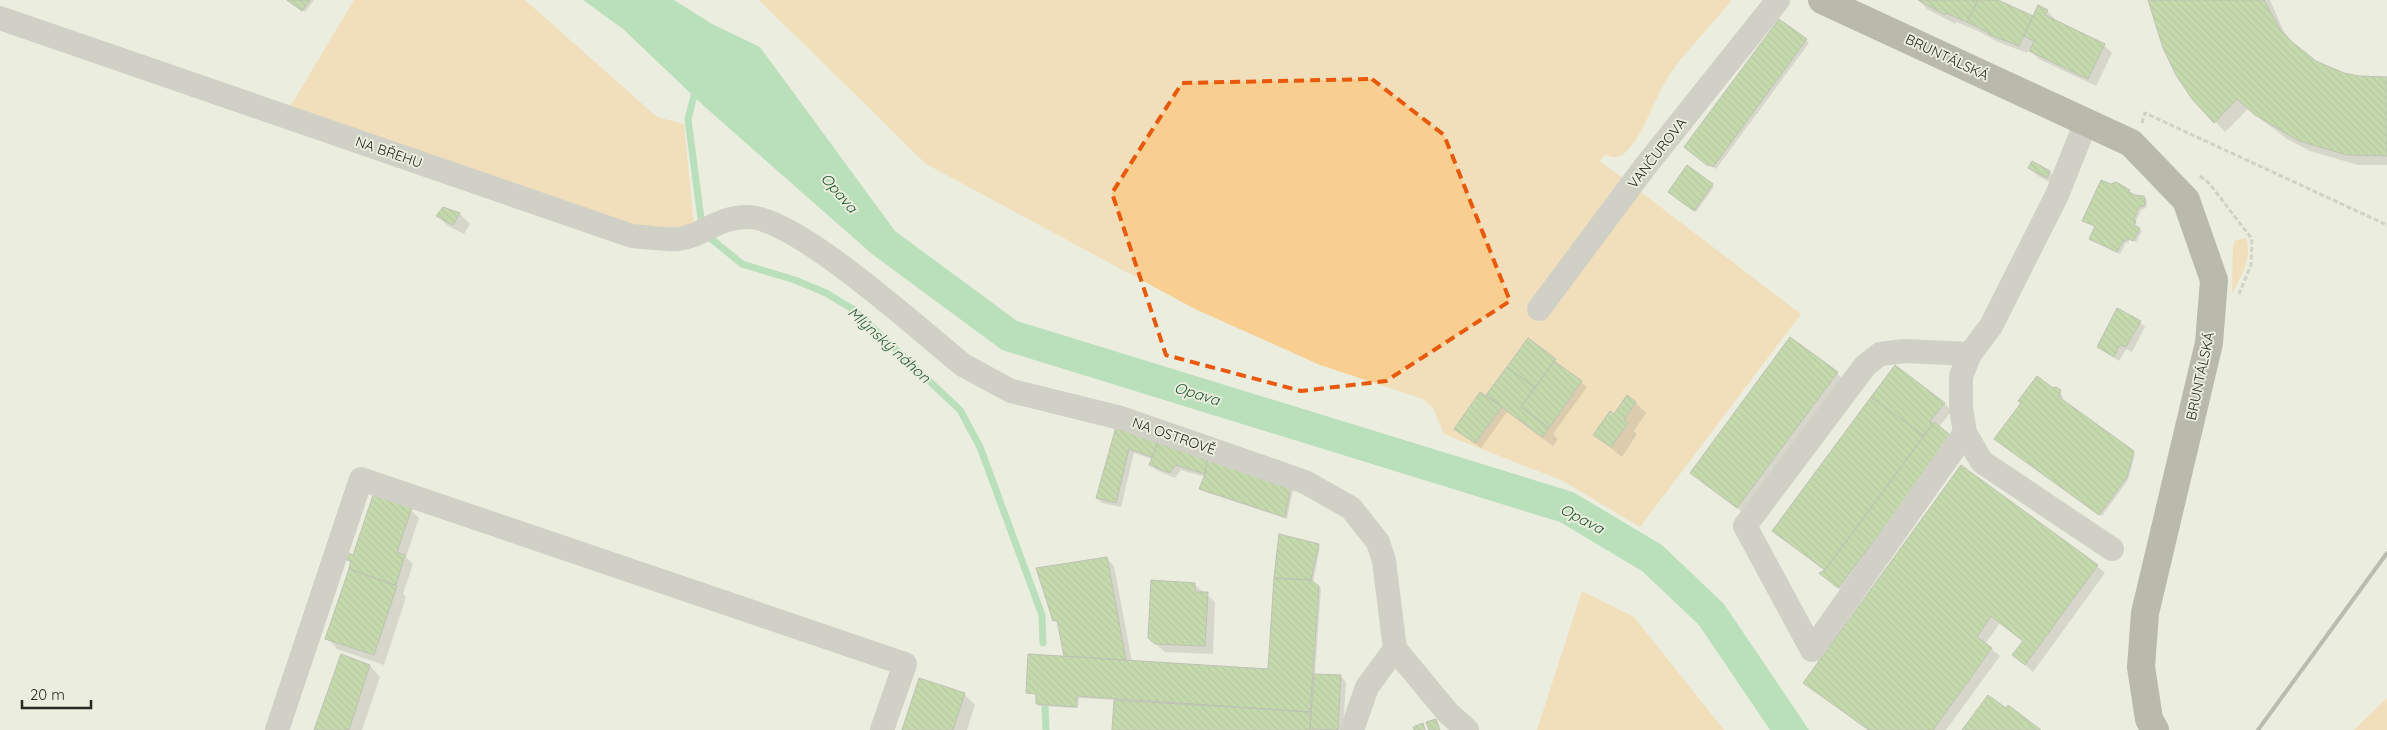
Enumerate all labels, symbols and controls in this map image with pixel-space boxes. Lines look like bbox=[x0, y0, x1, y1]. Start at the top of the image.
street label: BRUNTÁLSKÁ bbox=[1902, 30, 1992, 84]
street label: VANČUROVA bbox=[1624, 114, 1690, 192]
street label: NA BŘEHU bbox=[353, 132, 425, 172]
water label: Opava bbox=[817, 169, 862, 217]
water label: Mlýnský náhon bbox=[844, 303, 935, 387]
street label: BRUNTÁLSKÁ bbox=[2182, 330, 2218, 422]
water label: Opava bbox=[1172, 378, 1223, 410]
street label: NA OSTROVĚ bbox=[1130, 413, 1218, 459]
water label: Opava bbox=[1557, 499, 1608, 538]
scale bar bbox=[22, 678, 91, 710]
text: 20 m bbox=[30, 685, 65, 704]

